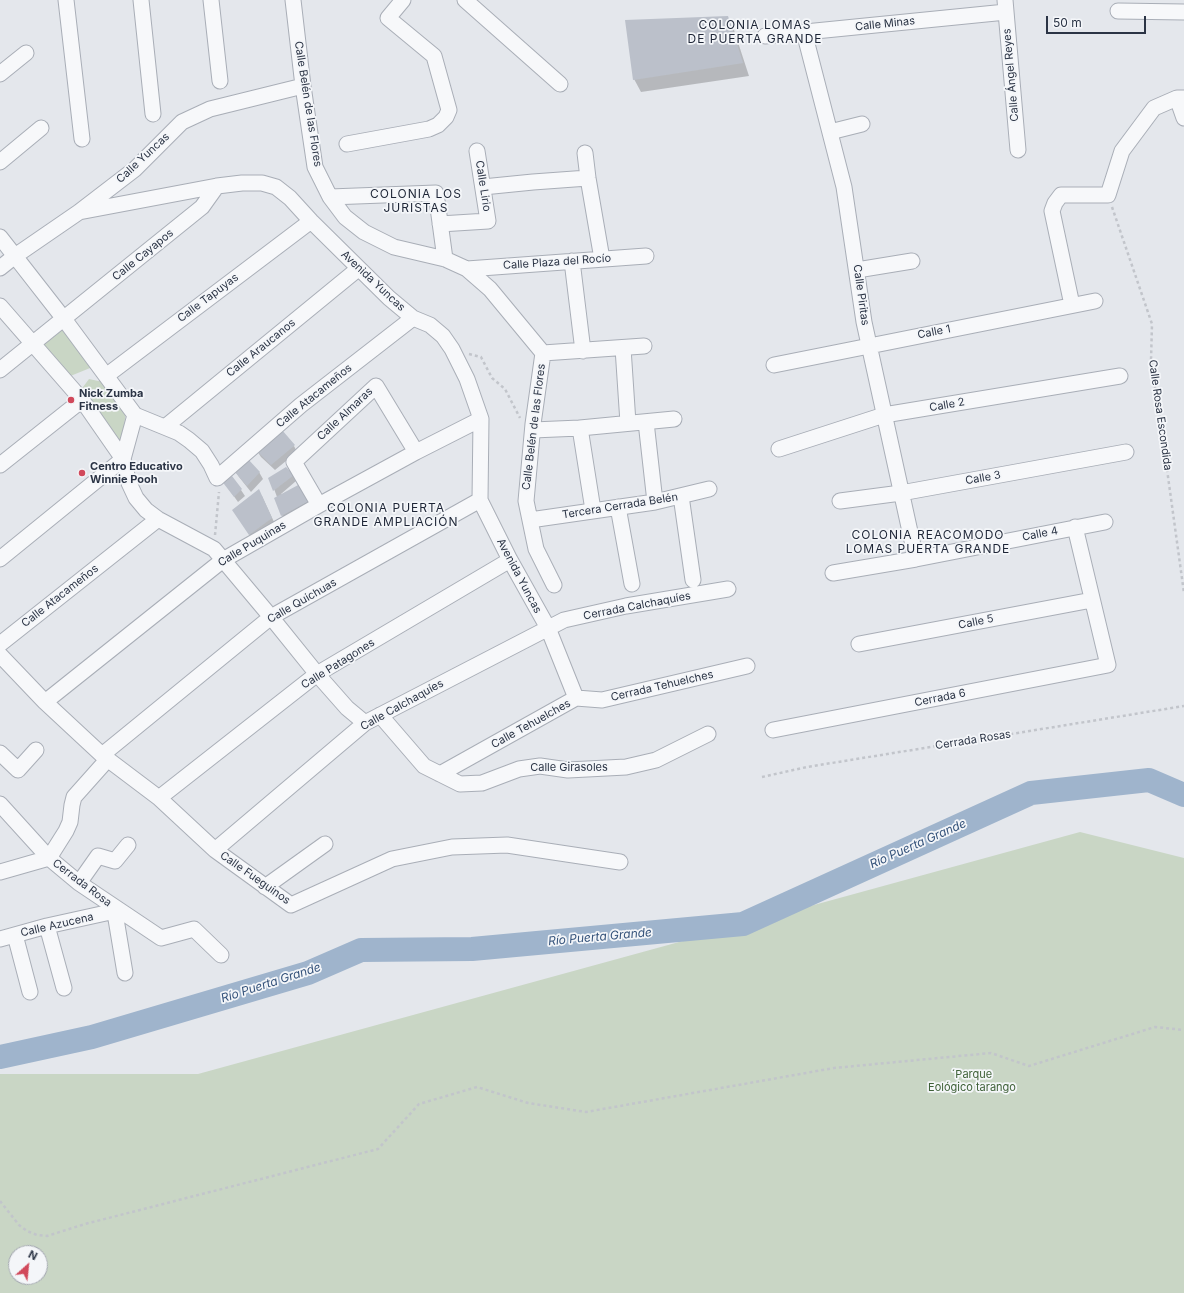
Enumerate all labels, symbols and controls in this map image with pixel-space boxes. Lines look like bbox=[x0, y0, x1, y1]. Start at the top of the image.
scale bar bbox=[1048, 8, 1148, 34]
street label: Calle Minas bbox=[854, 14, 916, 34]
text: 50 m bbox=[1053, 15, 1082, 30]
district label: COLONIA LOMAS DE PUERTA GRANDE bbox=[687, 18, 823, 46]
street label: Calle Ángel Reyes bbox=[1000, 28, 1022, 122]
street label: Calle Belén de las Flores bbox=[292, 40, 324, 168]
street label: Calle Yuncas bbox=[114, 130, 172, 186]
street label: Calle Lirio bbox=[472, 160, 494, 212]
district label: COLONIA LOS JURISTAS bbox=[370, 187, 462, 215]
street label: Calle Cayapos bbox=[110, 226, 176, 284]
street label: Avenida Yuncas bbox=[338, 248, 408, 314]
street label: Calle Plaza del Rocío bbox=[503, 252, 611, 272]
street label: Calle Piritas bbox=[850, 264, 872, 326]
street label: Calle Tapuyas bbox=[175, 271, 241, 325]
street label: Calle Araucanos bbox=[224, 316, 298, 380]
street label: Calle 1 bbox=[916, 322, 952, 342]
street label: Calle Rosa Escondida bbox=[1146, 359, 1174, 471]
street label: Calle Atacameños bbox=[273, 361, 355, 431]
street label: Calle Belén de las Flores bbox=[520, 363, 548, 491]
street label: Calle Almaras bbox=[314, 385, 376, 443]
place label: Nick Zumba Fitness bbox=[79, 387, 143, 413]
marker: Nick Zumba Fitness bbox=[66, 395, 76, 405]
street label: Calle 2 bbox=[928, 395, 966, 415]
place label: Centro Educativo Winnie Pooh bbox=[90, 460, 183, 486]
marker: Centro Educativo Winnie Pooh bbox=[77, 468, 87, 478]
street label: Calle 3 bbox=[964, 468, 1002, 488]
street label: Tercera Cerrada Belén bbox=[561, 490, 679, 522]
district label: COLONIA PUERTA GRANDE AMPLIACIÓN bbox=[313, 501, 459, 529]
street label: Calle Puquinas bbox=[216, 519, 288, 569]
street label: Calle 4 bbox=[1021, 524, 1059, 544]
district label: COLONIA REACOMODO LOMAS PUERTA GRANDE bbox=[846, 528, 1010, 556]
street label: Avenida Yuncas bbox=[494, 536, 544, 616]
street label: Calle Atacameños bbox=[19, 562, 101, 630]
street label: Calle Quichuas bbox=[265, 576, 339, 626]
street label: Cerrada Calchaquíes bbox=[582, 589, 692, 623]
street label: Calle 5 bbox=[957, 612, 995, 632]
street label: Calle Patagones bbox=[299, 636, 377, 692]
street label: Cerrada Tehuelches bbox=[609, 668, 715, 704]
street label: Calle Calchaquíes bbox=[358, 677, 446, 733]
street label: Cerrada 6 bbox=[913, 687, 967, 709]
street label: Calle Tehuelches bbox=[489, 697, 573, 751]
street label: Cerrada Rosas bbox=[934, 728, 1012, 752]
street label: Calle Girasoles bbox=[530, 761, 608, 775]
water label: Río Puerta Grande bbox=[867, 816, 969, 872]
street label: Calle Fueguinos bbox=[217, 849, 293, 907]
street label: Cerrada Rosa bbox=[50, 856, 114, 910]
street label: Calle Azucena bbox=[19, 910, 95, 940]
water label: Río Puerta Grande bbox=[547, 925, 653, 949]
water label: Río Puerta Grande bbox=[219, 960, 323, 1006]
park label: ´Parque Eológico tarango bbox=[928, 1068, 1016, 1094]
north arrow bbox=[8, 1245, 48, 1285]
text: N bbox=[26, 1247, 40, 1263]

